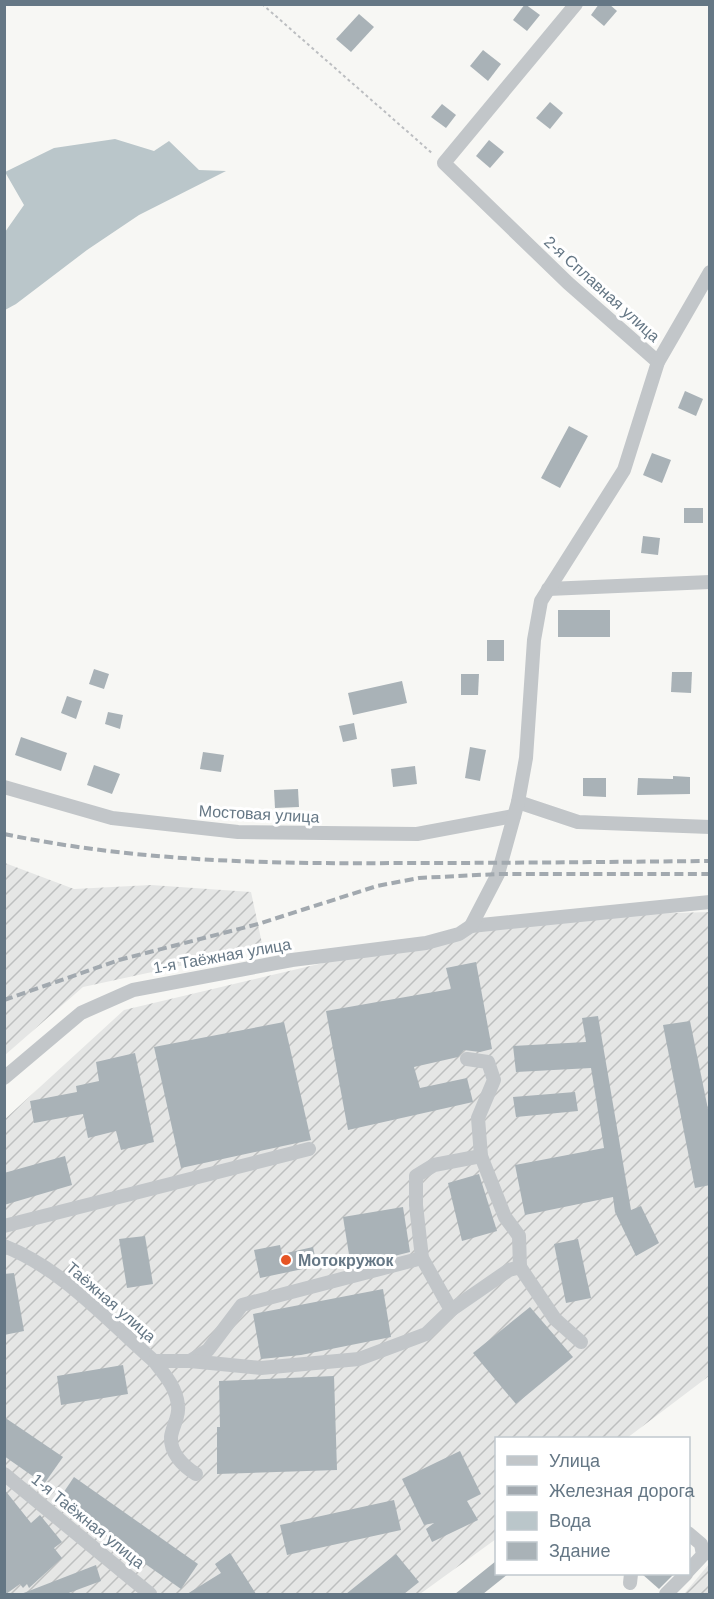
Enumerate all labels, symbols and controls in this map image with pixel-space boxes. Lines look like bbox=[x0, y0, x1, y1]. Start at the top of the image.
street label: 2-я Сплавная улица bbox=[541, 233, 663, 345]
street label: Мостовая улица bbox=[198, 802, 320, 826]
street label: 1-я Таёжная улица bbox=[152, 935, 292, 977]
place label: Мотокружок bbox=[298, 1252, 394, 1269]
marker: Мотокружок bbox=[279, 1253, 293, 1267]
street label: Таёжная улица bbox=[63, 1259, 159, 1345]
legend bbox=[495, 1437, 690, 1575]
text: Улица bbox=[549, 1451, 601, 1471]
street label: 1-я Таёжная улица bbox=[28, 1470, 148, 1572]
text: Железная дорога bbox=[549, 1481, 696, 1501]
text: Вода bbox=[549, 1511, 592, 1531]
text: Здание bbox=[549, 1541, 610, 1561]

